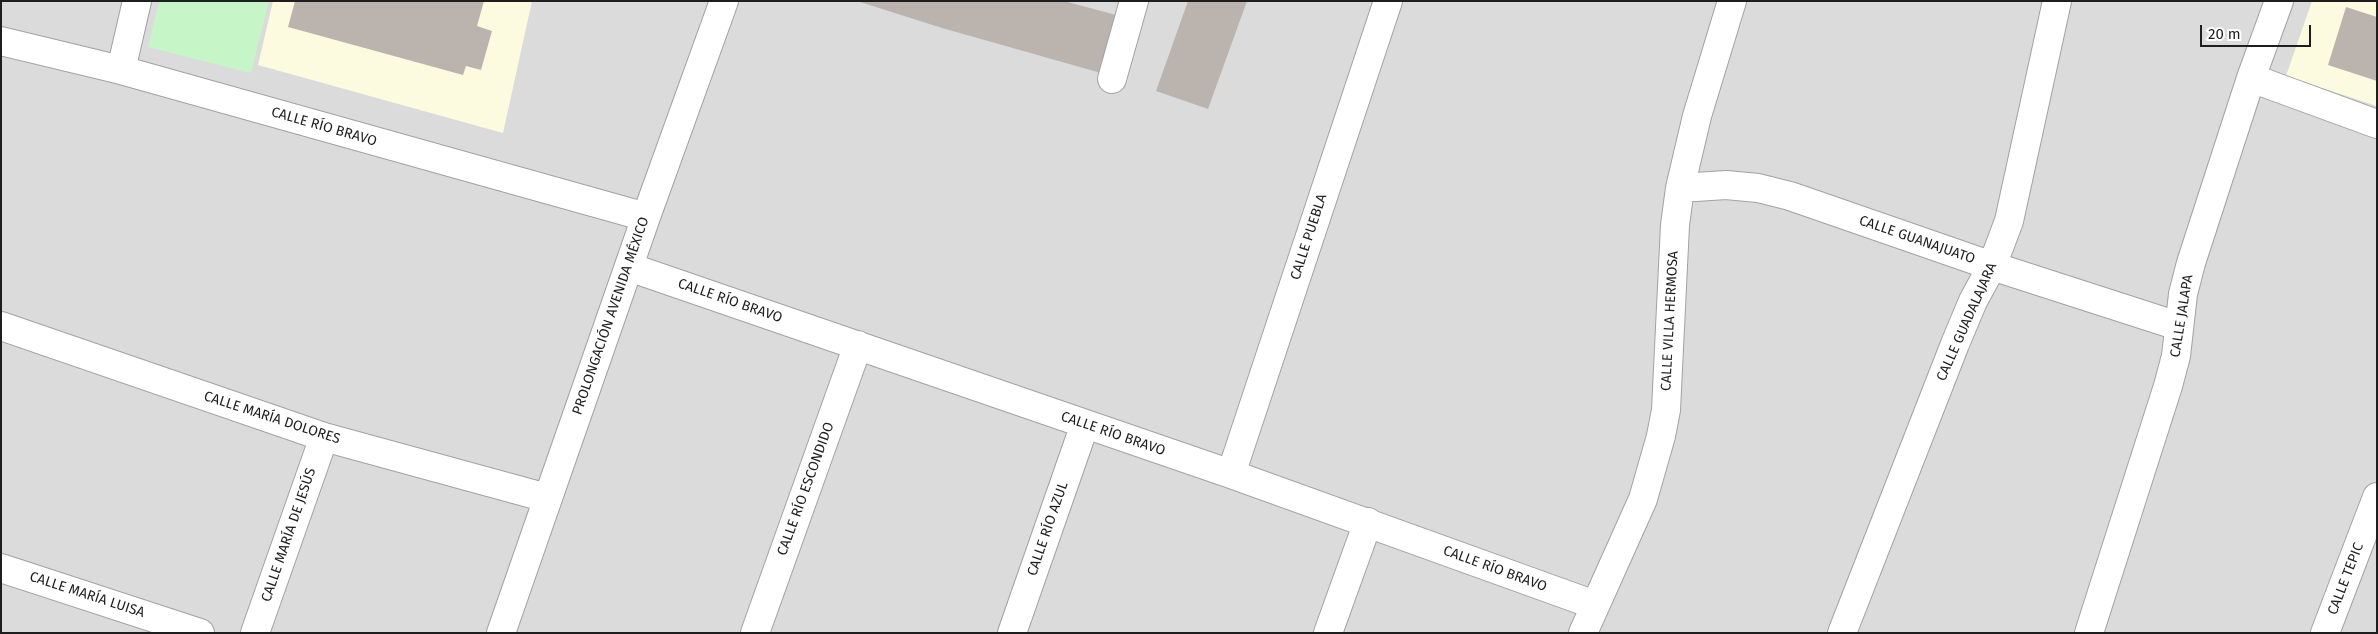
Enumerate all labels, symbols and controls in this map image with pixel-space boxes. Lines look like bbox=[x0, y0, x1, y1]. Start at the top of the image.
scale bar bbox=[2203, 15, 2314, 47]
text: 20 m bbox=[2208, 25, 2241, 43]
street label: CALLE RÍO BRAVO bbox=[269, 104, 379, 150]
street label: CALLE PUEBLA bbox=[1287, 192, 1331, 282]
street label: CALLE GUANAJUATO bbox=[1857, 212, 1977, 268]
street label: PROLONGACIÓN AVENIDA MÉXICO bbox=[569, 215, 653, 417]
street label: CALLE VILLA HERMOSA bbox=[1658, 251, 1682, 391]
street label: CALLE GUADALAJARA bbox=[1933, 260, 2001, 384]
street label: CALLE JALAPA bbox=[2167, 273, 2197, 359]
street label: CALLE RÍO BRAVO bbox=[676, 275, 784, 327]
street label: CALLE MARÍA DOLORES bbox=[202, 388, 342, 448]
street label: CALLE RÍO BRAVO bbox=[1059, 408, 1167, 460]
street label: CALLE RÍO ESCONDIDO bbox=[774, 420, 838, 558]
street label: CALLE MARÍA DE JESÚS bbox=[258, 466, 320, 604]
street label: CALLE RÍO AZUL bbox=[1024, 480, 1072, 578]
street label: CALLE TEPIC bbox=[2325, 541, 2367, 617]
street label: CALLE RÍO BRAVO bbox=[1441, 542, 1549, 596]
street label: CALLE MARÍA LUISA bbox=[27, 568, 147, 622]

